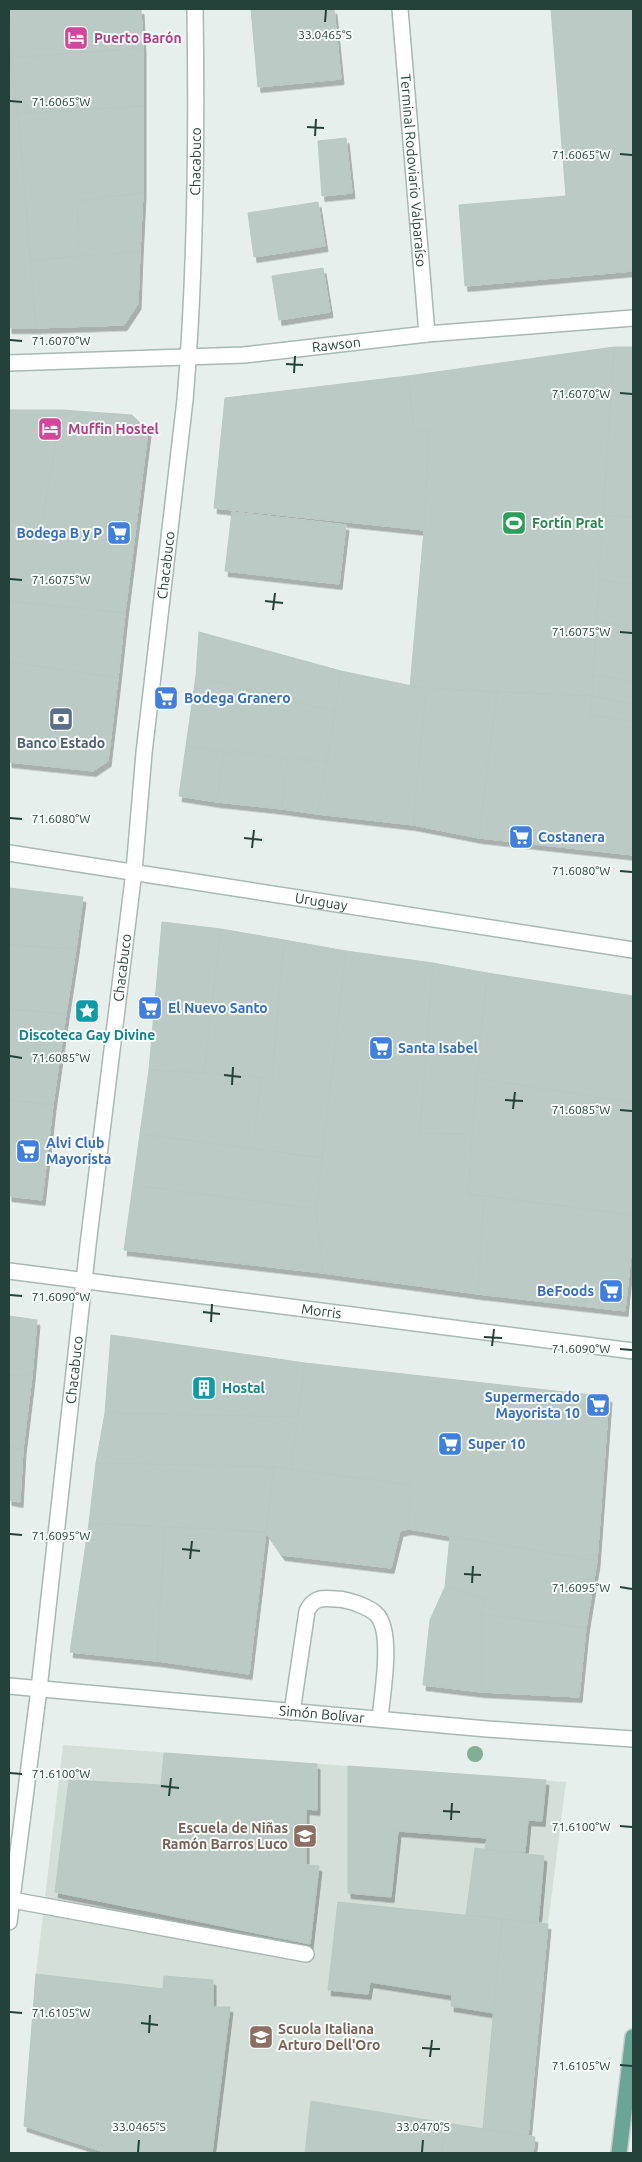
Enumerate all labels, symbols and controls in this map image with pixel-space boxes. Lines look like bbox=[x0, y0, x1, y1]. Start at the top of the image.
hotel icon: Puerto Barón bbox=[63, 25, 89, 51]
text: 33.0465°S bbox=[298, 28, 352, 41]
place label: Puerto Barón bbox=[94, 30, 182, 46]
street label: Terminal Rodoviario Valparaíso bbox=[397, 73, 429, 268]
text: 71.6065°W bbox=[32, 95, 90, 108]
street label: Chacabuco bbox=[187, 127, 204, 196]
text: 71.6065°W bbox=[552, 148, 610, 161]
text: 71.6070°W bbox=[32, 334, 90, 347]
street label: Rawson bbox=[311, 334, 362, 355]
text: 71.6070°W bbox=[552, 387, 610, 400]
hotel icon: Muffin Hostel bbox=[37, 416, 63, 442]
place label: Muffin Hostel bbox=[68, 421, 159, 437]
sports icon: Fortín Prat bbox=[501, 510, 527, 536]
place label: Fortín Prat bbox=[532, 515, 604, 531]
supermarket icon: Bodega B y P bbox=[106, 520, 132, 546]
place label: Bodega B y P bbox=[16, 525, 102, 541]
street label: Chacabuco bbox=[154, 530, 178, 600]
text: 71.6075°W bbox=[32, 573, 90, 586]
text: 71.6075°W bbox=[552, 625, 610, 638]
supermarket icon: Bodega Granero bbox=[153, 685, 179, 711]
place label: Bodega Granero bbox=[184, 690, 291, 706]
bank icon: Banco Estado bbox=[48, 706, 74, 732]
place label: Banco Estado bbox=[17, 735, 105, 751]
text: 71.6080°W bbox=[32, 812, 90, 825]
supermarket icon: Costanera bbox=[508, 824, 534, 850]
place label: Costanera bbox=[538, 829, 605, 845]
text: 71.6080°W bbox=[552, 864, 610, 877]
street label: Uruguay bbox=[294, 890, 349, 914]
street label: Chacabuco bbox=[110, 933, 134, 1003]
supermarket icon: El Nuevo Santo bbox=[137, 995, 163, 1021]
place icon: Discoteca Gay Divine bbox=[74, 998, 100, 1024]
place label: El Nuevo Santo bbox=[168, 1000, 268, 1016]
place label: Discoteca Gay Divine bbox=[19, 1027, 155, 1043]
supermarket icon: Santa Isabel bbox=[368, 1035, 394, 1061]
place label: Santa Isabel bbox=[398, 1040, 478, 1056]
text: 71.6085°W bbox=[32, 1051, 90, 1064]
text: 71.6085°W bbox=[552, 1103, 610, 1116]
place label: Alvi Club Mayorista bbox=[46, 1135, 111, 1167]
supermarket icon: Alvi Club Mayorista bbox=[15, 1138, 41, 1164]
supermarket icon: BeFoods bbox=[598, 1278, 624, 1304]
place label: BeFoods bbox=[537, 1283, 594, 1299]
text: 71.6090°W bbox=[32, 1290, 90, 1303]
street label: Morris bbox=[300, 1301, 343, 1322]
street label: Chacabuco bbox=[63, 1335, 86, 1405]
text: 71.6090°W bbox=[552, 1342, 610, 1355]
building icon: Hostal bbox=[191, 1375, 217, 1401]
place label: Hostal bbox=[222, 1380, 265, 1396]
place label: Supermercado Mayorista 10 bbox=[485, 1389, 580, 1421]
supermarket icon: Supermercado Mayorista 10 bbox=[585, 1392, 611, 1418]
supermarket icon: Super 10 bbox=[437, 1431, 463, 1457]
place label: Super 10 bbox=[468, 1436, 526, 1452]
text: 71.6095°W bbox=[32, 1529, 90, 1542]
text: 71.6095°W bbox=[552, 1581, 610, 1594]
street label: Simón Bolívar bbox=[278, 1702, 366, 1726]
text: 71.6100°W bbox=[32, 1767, 90, 1780]
place label: Escuela de Niñas Ramón Barros Luco bbox=[162, 1820, 288, 1852]
text: 71.6100°W bbox=[552, 1820, 610, 1833]
school or university icon: Escuela de Niñas Ramón Barros Luco bbox=[292, 1823, 318, 1849]
text: 71.6105°W bbox=[32, 2006, 90, 2019]
place label: Scuola Italiana Arturo Dell'Oro bbox=[278, 2021, 380, 2053]
school or university icon: Scuola Italiana Arturo Dell'Oro bbox=[248, 2024, 274, 2050]
text: 71.6105°W bbox=[552, 2059, 610, 2072]
text: 33.0465°S bbox=[112, 2120, 166, 2133]
text: 33.0470°S bbox=[396, 2120, 450, 2133]

